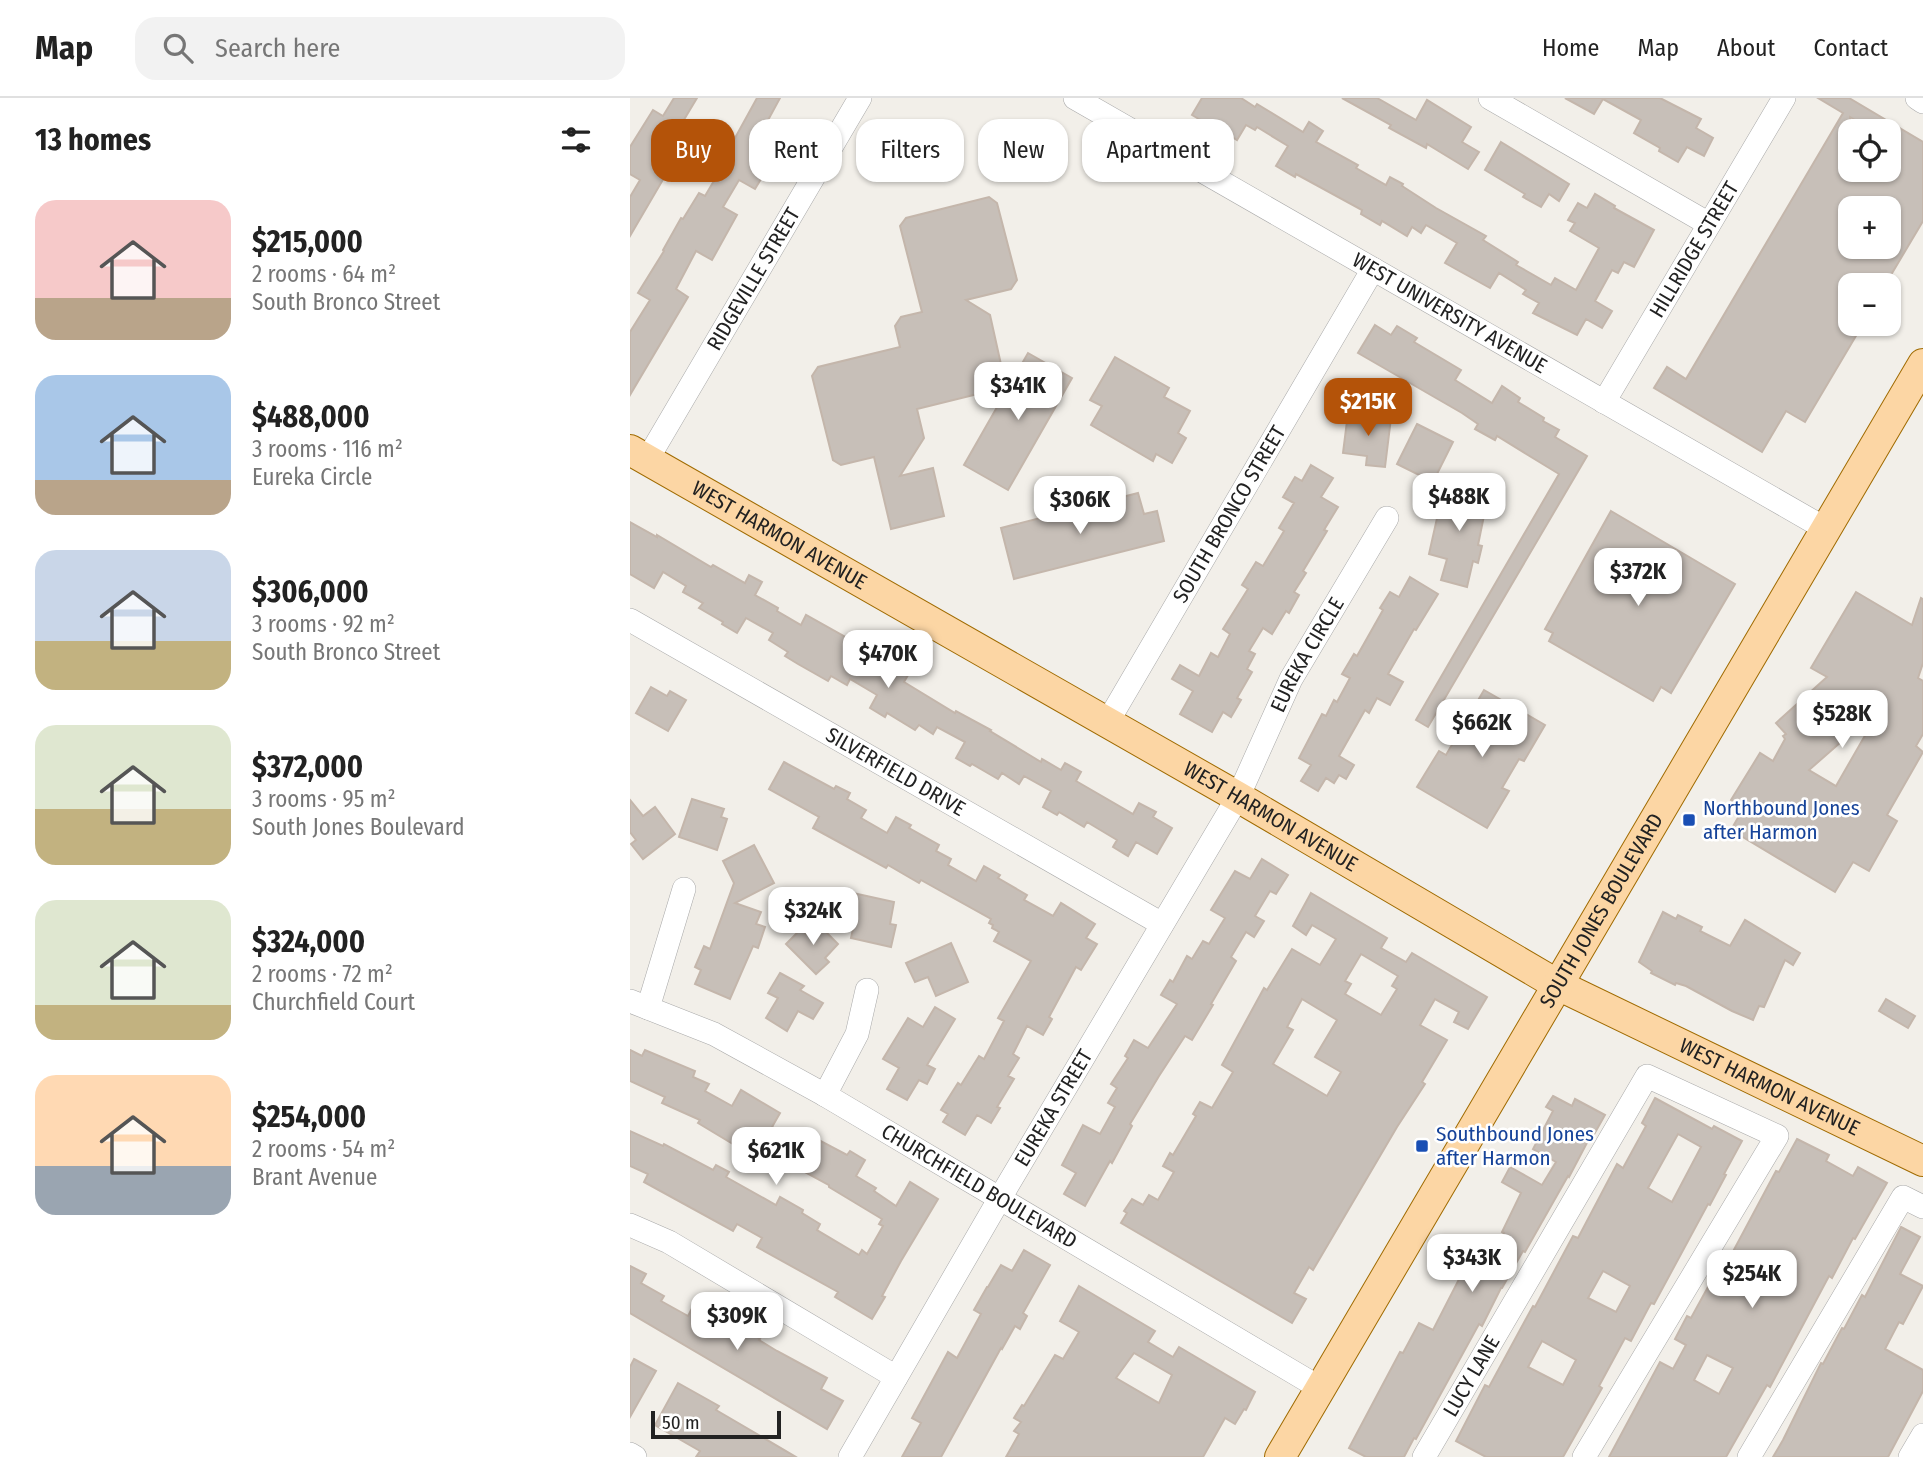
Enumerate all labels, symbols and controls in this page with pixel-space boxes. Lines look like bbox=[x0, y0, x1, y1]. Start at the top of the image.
search box bbox=[135, 17, 625, 80]
text: Map bbox=[35, 28, 93, 68]
icon: search bbox=[159, 29, 197, 67]
text: Search here bbox=[215, 33, 340, 64]
text: Home bbox=[1542, 34, 1599, 62]
text: Map bbox=[1637, 34, 1679, 62]
text: About bbox=[1717, 34, 1775, 62]
text: Contact bbox=[1813, 34, 1888, 62]
chip: Buy bbox=[651, 119, 735, 182]
chip: Rent bbox=[749, 119, 842, 182]
chip: Filters bbox=[856, 119, 964, 182]
chip: New bbox=[978, 119, 1068, 182]
chip: Apartment bbox=[1082, 119, 1234, 182]
map controls bbox=[1838, 119, 1901, 336]
button: locate bbox=[1838, 119, 1901, 182]
icon: filters bbox=[557, 121, 595, 159]
text: 13 homes bbox=[35, 122, 151, 158]
street label: HILLRIDGE STREET bbox=[1644, 177, 1745, 322]
button: + bbox=[1838, 196, 1901, 259]
street label: RIDGEVILLE STREET bbox=[701, 203, 806, 355]
text: $215,000 bbox=[252, 224, 363, 260]
icon: home bbox=[91, 228, 175, 312]
street label: WEST UNIVERSITY AVENUE bbox=[1348, 247, 1552, 379]
text: 2 rooms · 64 m² bbox=[252, 260, 396, 288]
button: − bbox=[1838, 273, 1901, 336]
text: South Bronco Street bbox=[252, 288, 440, 316]
pin: $341K bbox=[969, 362, 1067, 422]
text: $341K bbox=[990, 371, 1046, 399]
pin: $215K bbox=[1319, 378, 1417, 438]
text: $215K bbox=[1340, 387, 1396, 415]
text: $488,000 bbox=[252, 399, 370, 435]
icon: home bbox=[91, 403, 175, 487]
street label: SOUTH BRONCO STREET bbox=[1167, 421, 1292, 608]
text: 3 rooms · 116 m² bbox=[252, 435, 403, 463]
text: Eureka Circle bbox=[252, 463, 372, 491]
pin: $488K bbox=[1410, 474, 1508, 533]
street label: WEST HARMON AVENUE bbox=[687, 475, 872, 595]
pin: $306K bbox=[1031, 476, 1129, 536]
text: $488K bbox=[1429, 482, 1489, 510]
text: $306K bbox=[1050, 485, 1110, 513]
pin: $372K bbox=[1589, 548, 1687, 608]
text: $372K bbox=[1610, 557, 1666, 585]
text: $306,000 bbox=[252, 574, 369, 610]
icon: home bbox=[91, 578, 175, 662]
street label: EUREKA CIRCLE bbox=[1265, 592, 1350, 716]
text: 3 rooms · 92 m² bbox=[252, 610, 395, 638]
pin: $470K bbox=[839, 630, 937, 690]
text: South Bronco Street bbox=[252, 638, 440, 666]
text: $470K bbox=[859, 639, 917, 667]
pin: $528K bbox=[1793, 690, 1891, 750]
text: $528K bbox=[1813, 699, 1871, 727]
pin: $662K bbox=[1433, 700, 1531, 759]
text: $662K bbox=[1452, 708, 1512, 736]
street label: SILVERFIELD DRIVE bbox=[821, 722, 970, 822]
text: $372,000 bbox=[252, 749, 363, 785]
icon: home bbox=[91, 753, 175, 837]
street label: WEST HARMON AVENUE bbox=[1179, 756, 1362, 877]
text: 3 rooms · 95 m² bbox=[252, 785, 396, 813]
place label: Northbound Jones after Harmon bbox=[1703, 795, 1860, 845]
street label: SOUTH JONES BOULEVARD bbox=[1534, 809, 1669, 1013]
marker: Northbound Jones after Harmon bbox=[1681, 812, 1697, 828]
text: South Jones Boulevard bbox=[252, 813, 465, 841]
pin: $324K bbox=[764, 888, 862, 947]
text: $324K bbox=[784, 896, 842, 924]
text: $324,000 bbox=[252, 924, 365, 960]
icon: home bbox=[91, 928, 175, 1012]
text: 2 rooms · 72 m² bbox=[252, 960, 393, 988]
text: Churchfield Court bbox=[252, 988, 415, 1016]
street label: WEST HARMON AVENUE bbox=[1675, 1032, 1864, 1142]
street label: EUREKA STREET bbox=[1009, 1045, 1098, 1171]
text: $254,000 bbox=[252, 1099, 366, 1135]
icon: home bbox=[91, 1103, 175, 1187]
street label: CHURCHFIELD BOULEVARD bbox=[877, 1118, 1082, 1254]
place label: Southbound Jones after Harmon bbox=[1436, 1121, 1594, 1171]
pin: $621K bbox=[727, 1128, 825, 1187]
text: 2 rooms · 54 m² bbox=[252, 1135, 395, 1163]
text: $621K bbox=[748, 1136, 804, 1164]
marker: Southbound Jones after Harmon bbox=[1414, 1138, 1430, 1154]
text: Brant Avenue bbox=[252, 1163, 377, 1191]
pin: $343K bbox=[1423, 1234, 1521, 1294]
text: $343K bbox=[1443, 1243, 1501, 1271]
pin: $254K bbox=[1703, 1250, 1801, 1310]
text: $254K bbox=[1723, 1259, 1781, 1287]
pin: $309K bbox=[688, 1292, 786, 1352]
text: $309K bbox=[707, 1301, 767, 1329]
street label: LUCY LANE bbox=[1438, 1330, 1505, 1421]
scale bar bbox=[651, 1408, 780, 1440]
text: 50 m bbox=[662, 1411, 700, 1434]

